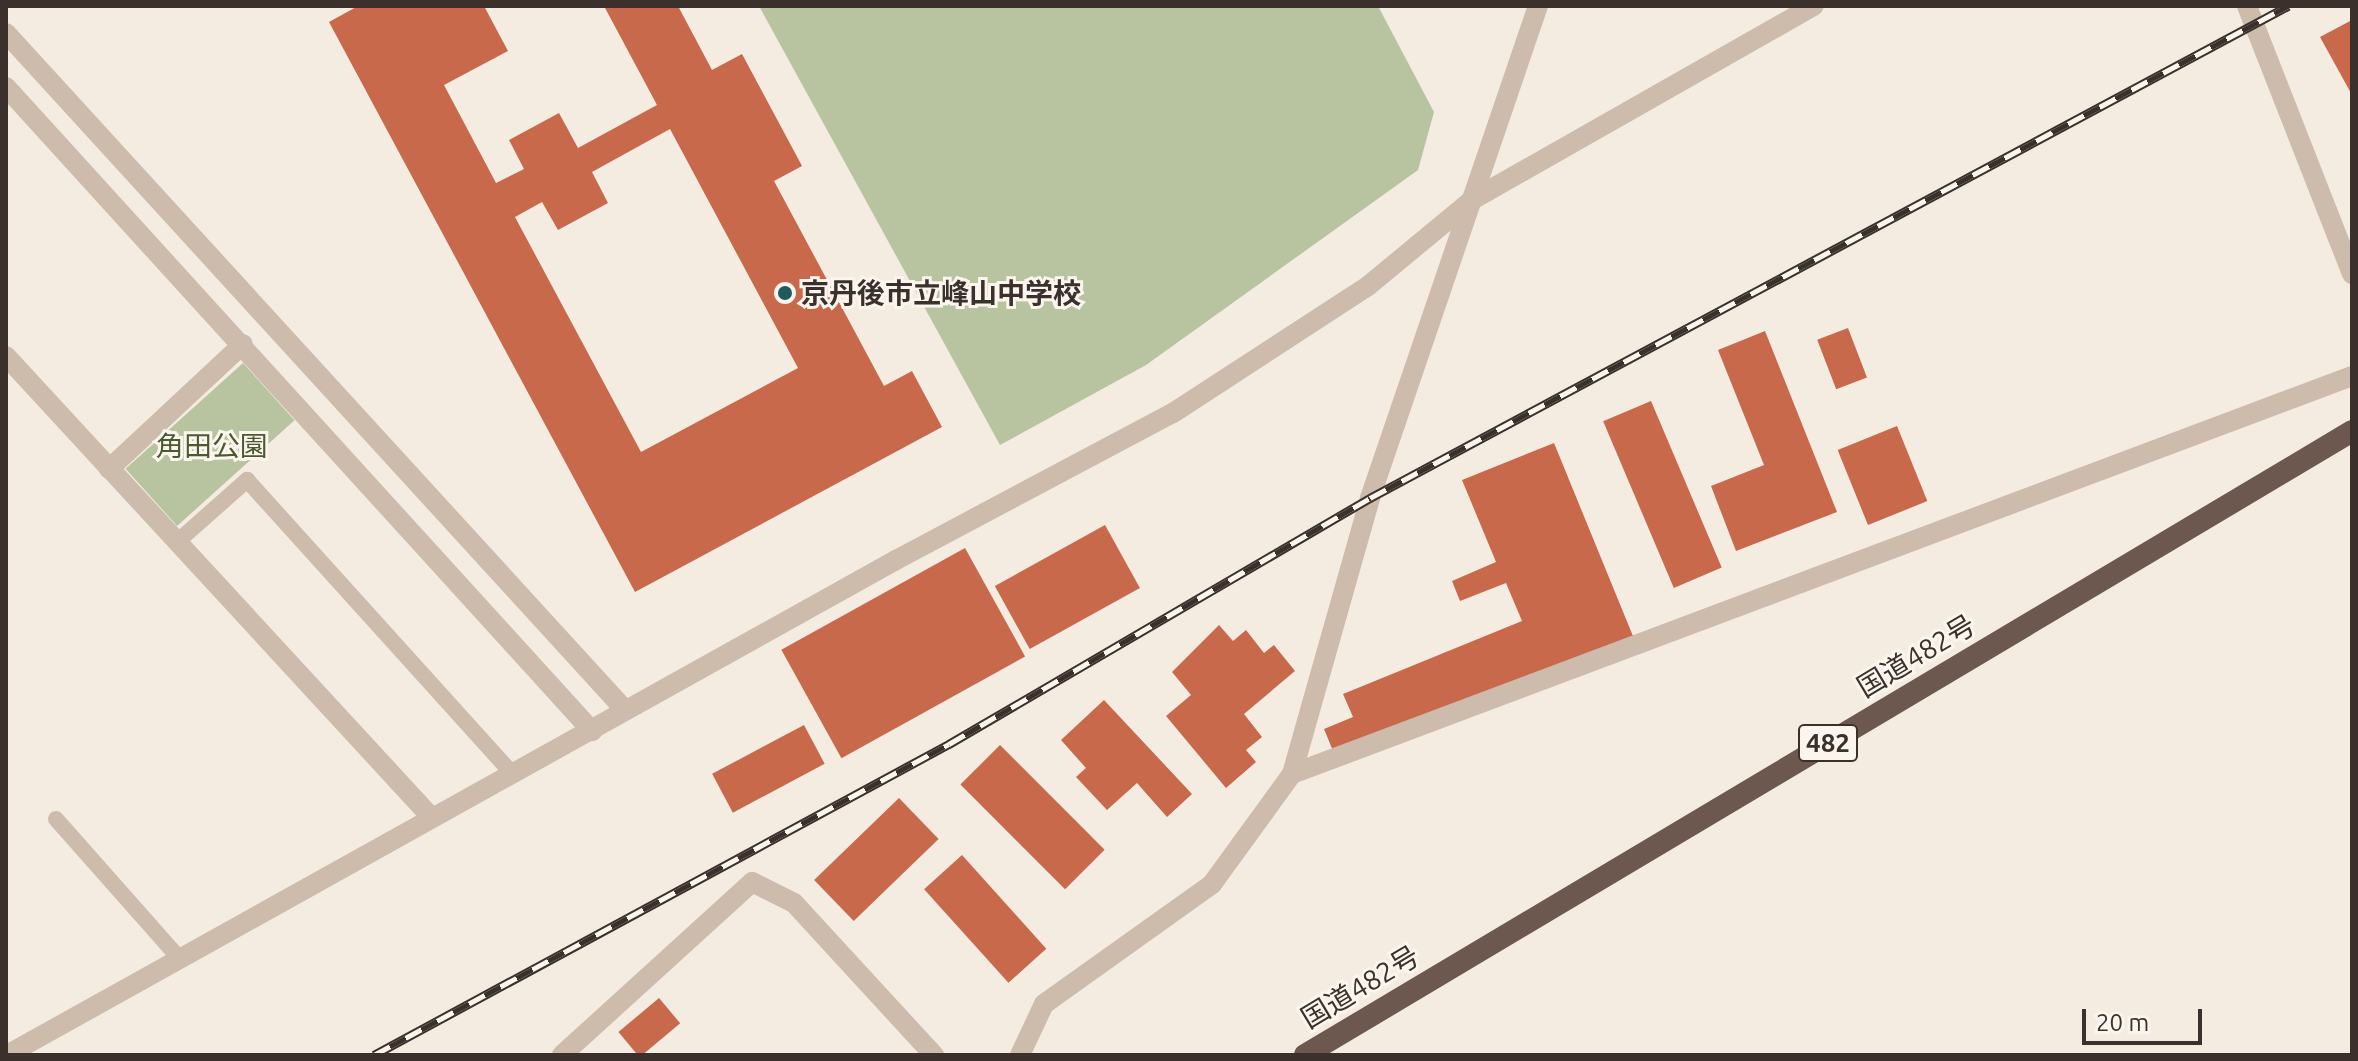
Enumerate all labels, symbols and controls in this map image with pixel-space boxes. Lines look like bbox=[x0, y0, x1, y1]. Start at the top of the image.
place label: 京丹後市立峰山中学校 bbox=[801, 276, 1081, 310]
marker: 京丹後市立峰山中学校 bbox=[776, 284, 794, 302]
park label: 角田公園 bbox=[156, 429, 268, 463]
street label: 国道482号 bbox=[1851, 608, 1981, 704]
road number: 482 bbox=[1798, 721, 1858, 765]
street label: 国道482号 bbox=[1295, 939, 1425, 1035]
scale bar bbox=[2086, 993, 2206, 1043]
text: 20 m bbox=[2096, 1009, 2149, 1036]

